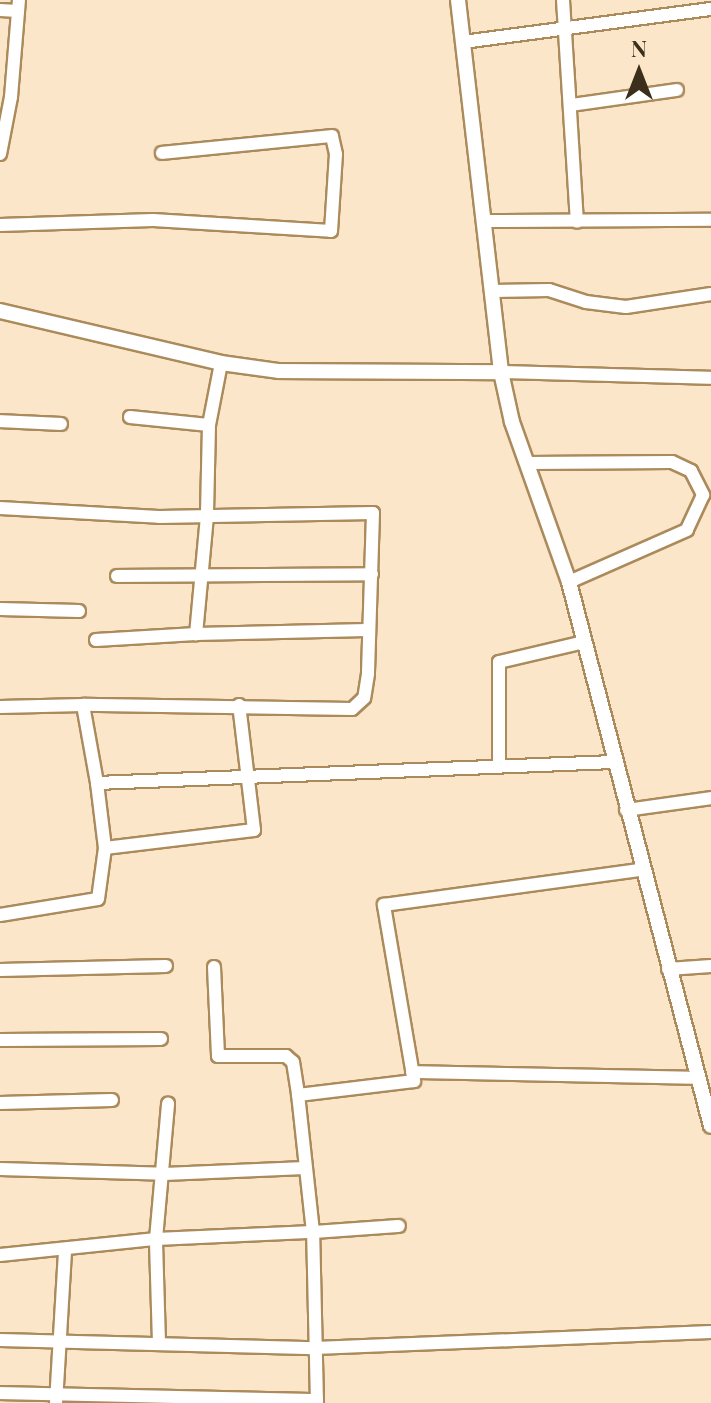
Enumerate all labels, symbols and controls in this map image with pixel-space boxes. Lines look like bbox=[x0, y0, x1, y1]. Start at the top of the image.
north arrow bbox=[599, 32, 679, 112]
text: N bbox=[631, 33, 647, 63]

